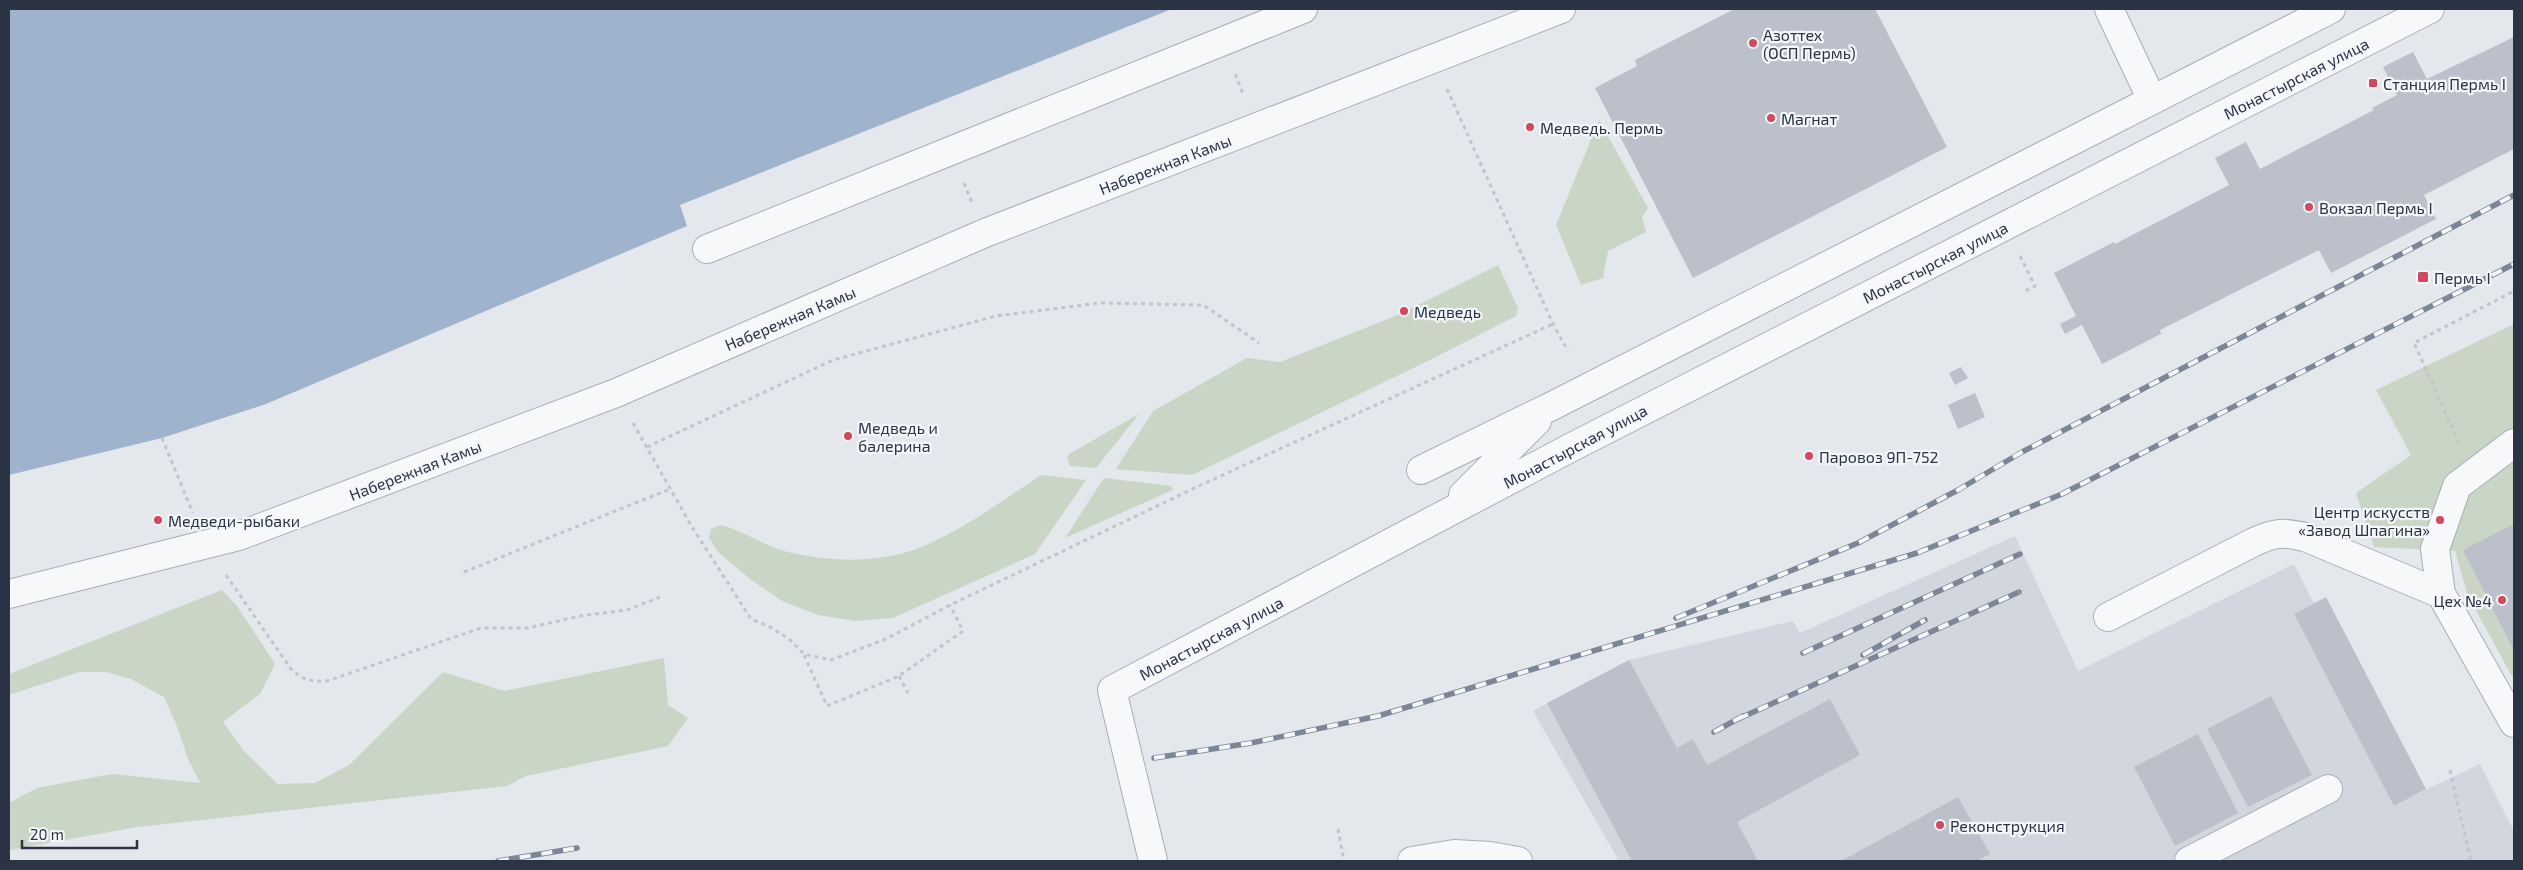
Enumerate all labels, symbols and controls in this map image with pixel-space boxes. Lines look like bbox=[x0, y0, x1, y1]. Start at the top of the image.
place label: Азоттех (ОСП Пермь) bbox=[1763, 25, 1856, 62]
street label: Монастырская улица bbox=[2220, 33, 2372, 124]
marker: Азоттех (ОСП Пермь) bbox=[1747, 37, 1759, 49]
place label: Станция Пермь I bbox=[2383, 74, 2506, 93]
marker: Станция Пермь I bbox=[2367, 77, 2379, 89]
place label: Магнат bbox=[1781, 109, 1837, 128]
marker: Магнат bbox=[1765, 112, 1777, 124]
place label: Медведь. Пермь bbox=[1540, 118, 1663, 137]
marker: Медведь. Пермь bbox=[1524, 121, 1536, 133]
street label: Набережная Камы bbox=[1096, 130, 1234, 198]
place label: Вокзал Пермь I bbox=[2319, 198, 2433, 217]
marker: Вокзал Пермь I bbox=[2303, 201, 2315, 213]
street label: Монастырская улица bbox=[1859, 217, 2011, 308]
place label: Пермь I bbox=[2434, 268, 2491, 287]
marker: Пермь I bbox=[2416, 270, 2430, 284]
street label: Набережная Камы bbox=[722, 282, 858, 354]
place label: Медведь bbox=[1414, 302, 1481, 321]
marker: Медведь bbox=[1398, 305, 1410, 317]
street label: Монастырская улица bbox=[1500, 400, 1651, 493]
place label: Медведь и балерина bbox=[858, 418, 938, 455]
marker: Медведь и балерина bbox=[842, 430, 854, 442]
street label: Набережная Камы bbox=[346, 436, 484, 504]
place label: Паровоз 9П-752 bbox=[1819, 447, 1939, 466]
marker: Паровоз 9П-752 bbox=[1803, 450, 1815, 462]
place label: Центр искусств «Завод Шпагина» bbox=[2298, 502, 2430, 539]
place label: Медведи-рыбаки bbox=[168, 511, 300, 530]
marker: Медведи-рыбаки bbox=[152, 514, 164, 526]
marker: Центр искусств «Завод Шпагина» bbox=[2434, 514, 2446, 526]
place label: Цех №4 bbox=[2434, 591, 2492, 610]
street label: Монастырская улица bbox=[1136, 592, 1287, 685]
marker: Цех №4 bbox=[2496, 594, 2508, 606]
place label: Реконструкция bbox=[1950, 816, 2065, 836]
scale bar bbox=[22, 818, 138, 850]
marker: Реконструкция bbox=[1934, 819, 1946, 831]
text: 20 m bbox=[30, 825, 64, 843]

